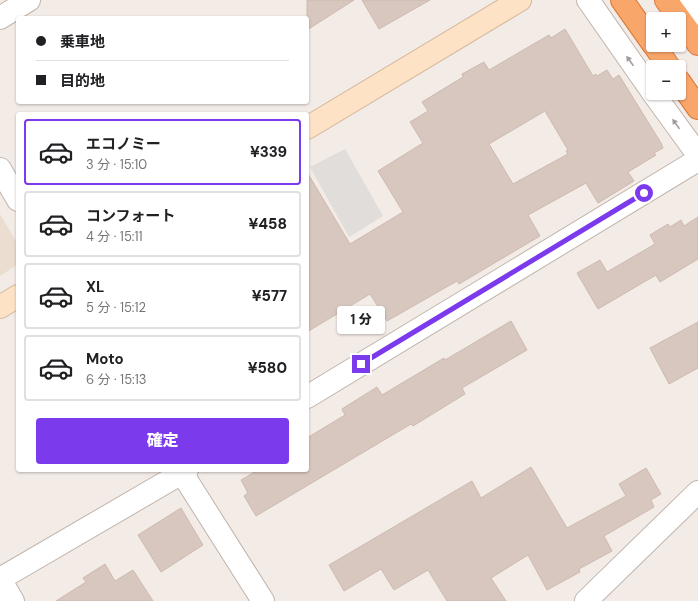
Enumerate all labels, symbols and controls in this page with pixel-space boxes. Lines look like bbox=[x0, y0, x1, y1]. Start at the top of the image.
map controls bbox=[646, 12, 686, 100]
button: + bbox=[646, 12, 686, 52]
text: 乗車地 bbox=[60, 32, 105, 52]
one-way arrow bbox=[626, 56, 634, 66]
button: − bbox=[646, 60, 686, 100]
text: 目的地 bbox=[60, 71, 105, 91]
one-way arrow bbox=[672, 118, 680, 129]
icon: car bbox=[38, 134, 74, 170]
text: エコノミー bbox=[86, 134, 161, 154]
text: ¥339 bbox=[250, 142, 287, 162]
text: 3 分 · 15:10 bbox=[86, 156, 147, 173]
route start bbox=[635, 184, 653, 202]
icon: car bbox=[38, 206, 74, 242]
text: コンフォート bbox=[86, 206, 176, 226]
text: ¥458 bbox=[248, 214, 287, 234]
text: 4 分 · 15:11 bbox=[86, 228, 143, 245]
text: XL bbox=[86, 277, 104, 297]
icon: car bbox=[38, 278, 74, 314]
text: ¥577 bbox=[252, 286, 287, 306]
text: 5 分 · 15:12 bbox=[86, 299, 146, 316]
callout: 1 分 bbox=[337, 306, 385, 334]
text: 1 分 bbox=[351, 311, 371, 328]
text: Moto bbox=[86, 349, 124, 369]
icon: car bbox=[38, 350, 74, 386]
route end bbox=[352, 355, 370, 373]
text: ¥580 bbox=[248, 358, 287, 378]
text: 6 分 · 15:13 bbox=[86, 371, 146, 388]
button: 確定 bbox=[36, 418, 289, 464]

